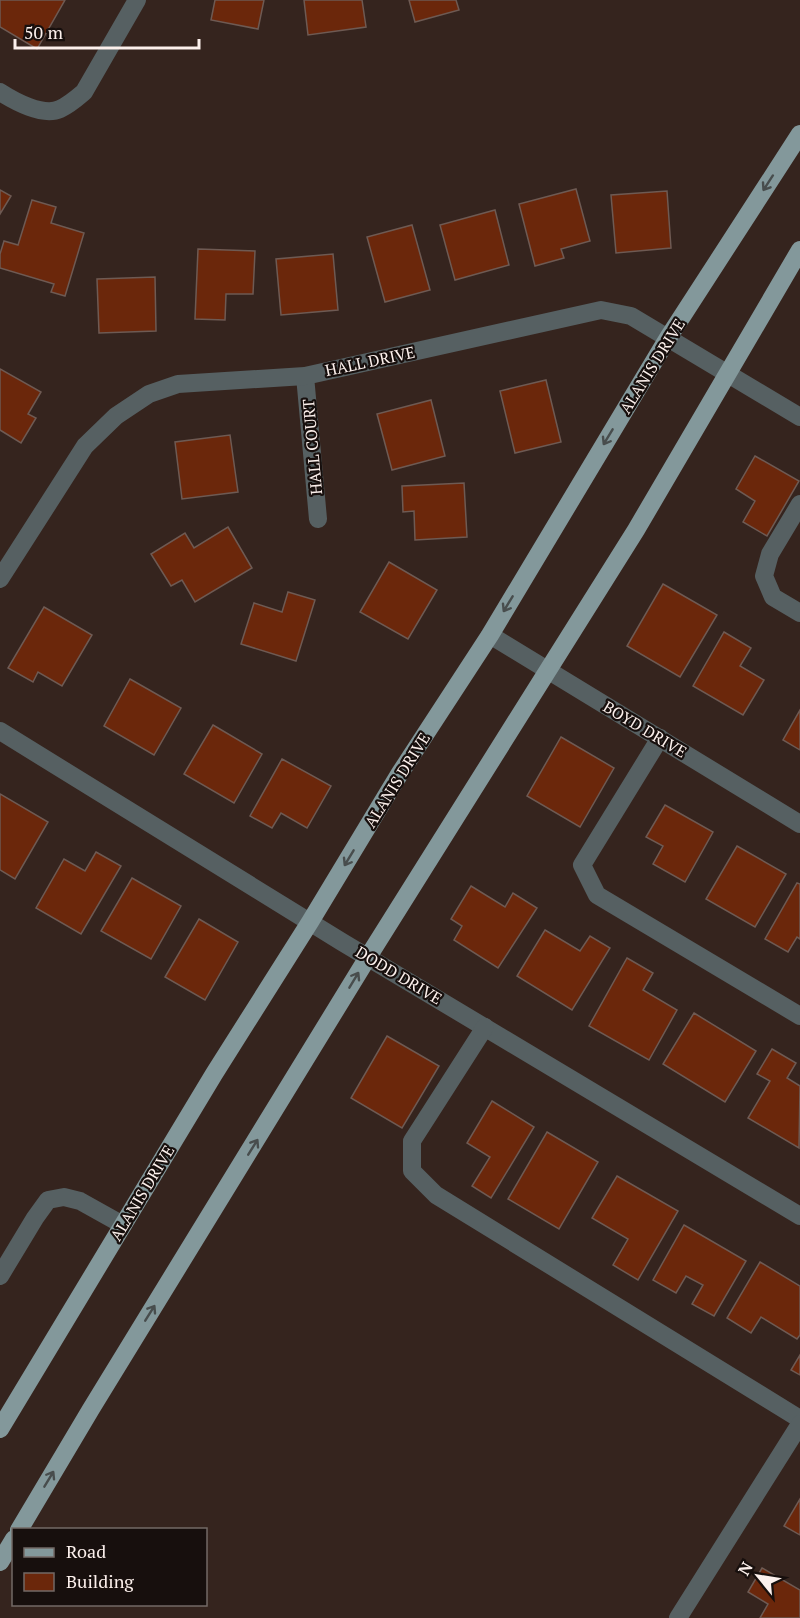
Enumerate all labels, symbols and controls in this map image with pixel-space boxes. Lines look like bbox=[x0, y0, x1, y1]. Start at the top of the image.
scale bar bbox=[15, 12, 200, 50]
text: 50 m bbox=[24, 20, 64, 44]
one-way arrow bbox=[762, 174, 774, 191]
street label: ALANIS DRIVE bbox=[614, 314, 690, 418]
street label: HALL DRIVE bbox=[323, 341, 417, 381]
street label: HALL COURT bbox=[297, 398, 327, 496]
one-way arrow bbox=[602, 428, 614, 445]
one-way arrow bbox=[502, 595, 514, 612]
street label: BOYD DRIVE bbox=[599, 695, 691, 763]
street label: ALANIS DRIVE bbox=[359, 728, 435, 832]
one-way arrow bbox=[342, 849, 354, 866]
street label: DODD DRIVE bbox=[352, 941, 446, 1009]
one-way arrow bbox=[349, 972, 361, 989]
one-way arrow bbox=[246, 1138, 259, 1155]
street label: ALANIS DRIVE bbox=[105, 1141, 179, 1245]
one-way arrow bbox=[144, 1304, 157, 1321]
one-way arrow bbox=[44, 1471, 56, 1488]
legend bbox=[12, 1528, 207, 1606]
text: Road bbox=[66, 1539, 106, 1563]
north arrow bbox=[728, 1546, 788, 1606]
text: N bbox=[732, 1558, 758, 1579]
text: Building bbox=[66, 1569, 134, 1593]

